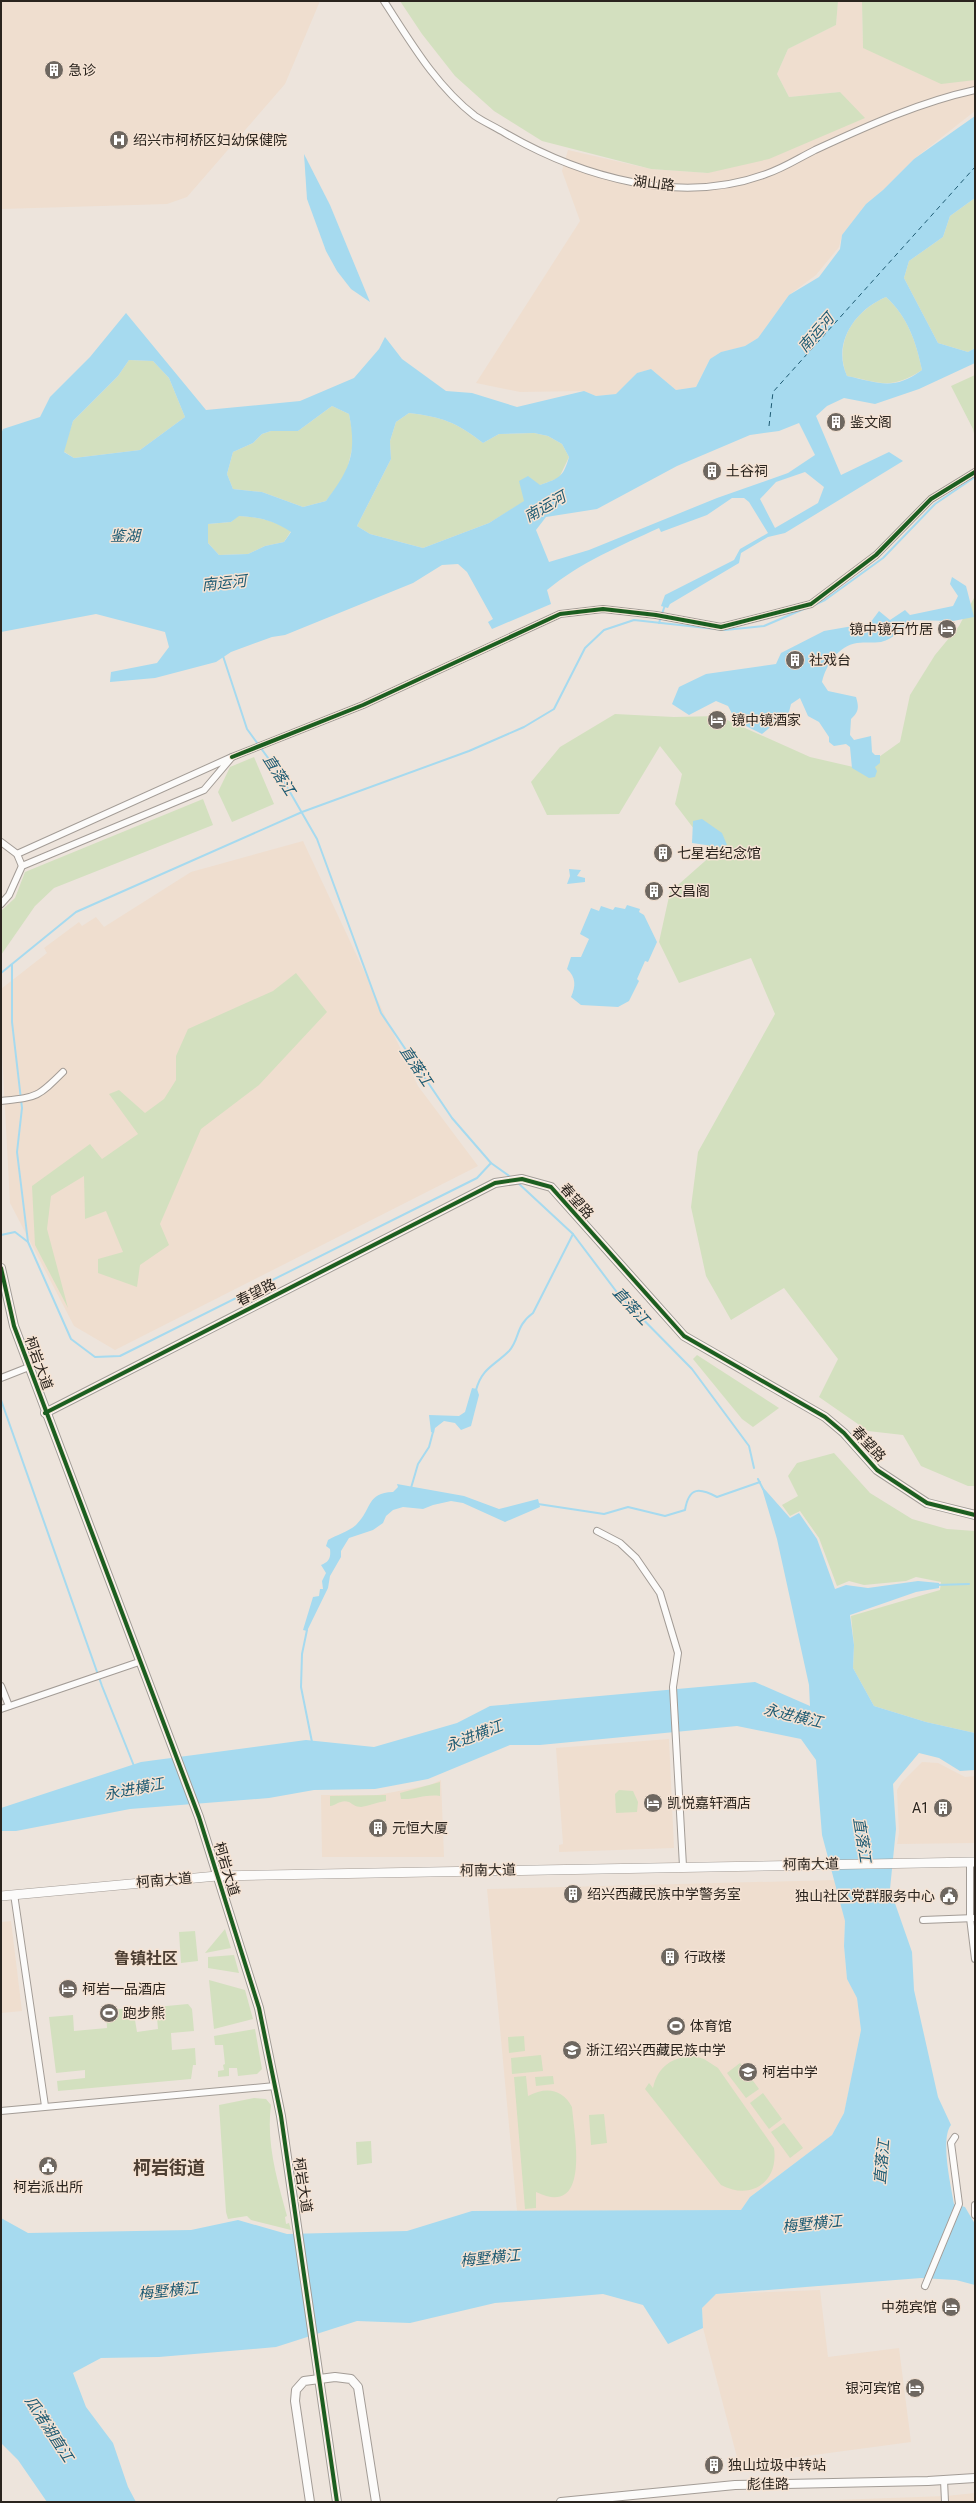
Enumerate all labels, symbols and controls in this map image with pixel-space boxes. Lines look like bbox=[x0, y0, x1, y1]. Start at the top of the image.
building icon: 急诊 bbox=[43, 59, 65, 81]
place label: 急诊 bbox=[68, 62, 96, 78]
hospital icon: 绍兴市柯桥区妇幼保健院 bbox=[108, 129, 130, 151]
place label: 绍兴市柯桥区妇幼保健院 bbox=[133, 132, 287, 148]
street label: 湖山路 bbox=[632, 173, 676, 193]
water label: 南运河 bbox=[794, 308, 840, 356]
building icon: 鉴文阁 bbox=[825, 411, 847, 433]
place label: 鉴文阁 bbox=[850, 414, 892, 430]
building icon: 土谷祠 bbox=[701, 460, 723, 482]
place label: 土谷祠 bbox=[726, 463, 768, 479]
water label: 南运河 bbox=[521, 486, 572, 526]
water label: 鉴湖 bbox=[110, 527, 142, 545]
water label: 南运河 bbox=[201, 571, 250, 594]
hotel icon: 镜中镜石竹居 bbox=[936, 618, 958, 640]
place label: 镜中镜石竹居 bbox=[849, 621, 933, 637]
building icon: 社戏台 bbox=[784, 649, 806, 671]
place label: 社戏台 bbox=[809, 652, 851, 668]
hotel icon: 镜中镜酒家 bbox=[706, 709, 728, 731]
place label: 镜中镜酒家 bbox=[731, 712, 801, 728]
water label: 直落江 bbox=[259, 751, 300, 800]
building icon: 七星岩纪念馆 bbox=[652, 842, 674, 864]
place label: 七星岩纪念馆 bbox=[677, 845, 761, 861]
building icon: 文昌阁 bbox=[643, 880, 665, 902]
place label: 文昌阁 bbox=[668, 883, 710, 899]
water label: 直落江 bbox=[396, 1042, 437, 1091]
street label: 春望路 bbox=[557, 1180, 597, 1222]
street label: 春望路 bbox=[234, 1275, 278, 1309]
water label: 直落江 bbox=[609, 1283, 654, 1330]
street label: 柯岩大道 bbox=[22, 1334, 56, 1392]
street label: 春望路 bbox=[849, 1423, 889, 1465]
water label: 永进横江 bbox=[762, 1700, 826, 1732]
water label: 永进横江 bbox=[443, 1716, 507, 1755]
water label: 永进横江 bbox=[103, 1774, 167, 1804]
hotel icon: 凯悦嘉轩酒店 bbox=[642, 1792, 664, 1814]
place label: 凯悦嘉轩酒店 bbox=[667, 1795, 751, 1811]
building icon: A1 bbox=[932, 1797, 954, 1819]
place label: A1 bbox=[912, 1800, 929, 1816]
water label: 直落江 bbox=[850, 1816, 875, 1866]
building icon: 元恒大厦 bbox=[367, 1817, 389, 1839]
place label: 元恒大厦 bbox=[392, 1820, 448, 1836]
street label: 柯岩大道 bbox=[211, 1840, 243, 1898]
street label: 柯南大道 bbox=[783, 1856, 839, 1872]
street label: 柯南大道 bbox=[460, 1862, 516, 1878]
street label: 柯南大道 bbox=[135, 1870, 193, 1890]
building icon: 绍兴西藏民族中学警务室 bbox=[562, 1883, 584, 1905]
public building icon: 独山社区党群服务中心 bbox=[938, 1885, 960, 1907]
place label: 绍兴西藏民族中学警务室 bbox=[587, 1886, 741, 1902]
place label: 独山社区党群服务中心 bbox=[795, 1888, 935, 1904]
building icon: 行政楼 bbox=[659, 1946, 681, 1968]
district label: 鲁镇社区 bbox=[114, 1949, 178, 1968]
place label: 行政楼 bbox=[684, 1949, 726, 1965]
hotel icon: 柯岩一品酒店 bbox=[57, 1978, 79, 2000]
place label: 柯岩一品酒店 bbox=[82, 1981, 166, 1997]
sports icon: 跑步熊 bbox=[98, 2002, 120, 2024]
place label: 跑步熊 bbox=[123, 2005, 165, 2021]
sports icon: 体育馆 bbox=[665, 2015, 687, 2037]
place label: 体育馆 bbox=[690, 2018, 732, 2034]
school or university icon: 浙江绍兴西藏民族中学 bbox=[561, 2039, 583, 2061]
place label: 浙江绍兴西藏民族中学 bbox=[586, 2042, 726, 2058]
school or university icon: 柯岩中学 bbox=[737, 2061, 759, 2083]
place label: 柯岩中学 bbox=[762, 2064, 818, 2080]
water label: 直落江 bbox=[871, 2137, 893, 2185]
public building icon: 柯岩派出所 bbox=[37, 2155, 59, 2177]
street label: 柯岩大道 bbox=[291, 2156, 315, 2214]
district label: 柯岩街道 bbox=[133, 2157, 205, 2178]
place label: 柯岩派出所 bbox=[13, 2179, 83, 2195]
water label: 梅墅横江 bbox=[781, 2212, 845, 2236]
water label: 梅墅横江 bbox=[459, 2246, 523, 2270]
water label: 梅墅横江 bbox=[137, 2279, 201, 2303]
hotel icon: 中苑宾馆 bbox=[940, 2296, 962, 2318]
place label: 中苑宾馆 bbox=[881, 2299, 937, 2315]
hotel icon: 银河宾馆 bbox=[904, 2377, 926, 2399]
place label: 银河宾馆 bbox=[845, 2380, 901, 2396]
water label: 瓜渚湖直江 bbox=[21, 2393, 78, 2467]
building icon: 独山垃圾中转站 bbox=[703, 2454, 725, 2476]
place label: 独山垃圾中转站 bbox=[728, 2457, 826, 2473]
street label: 彪佳路 bbox=[747, 2476, 789, 2492]

